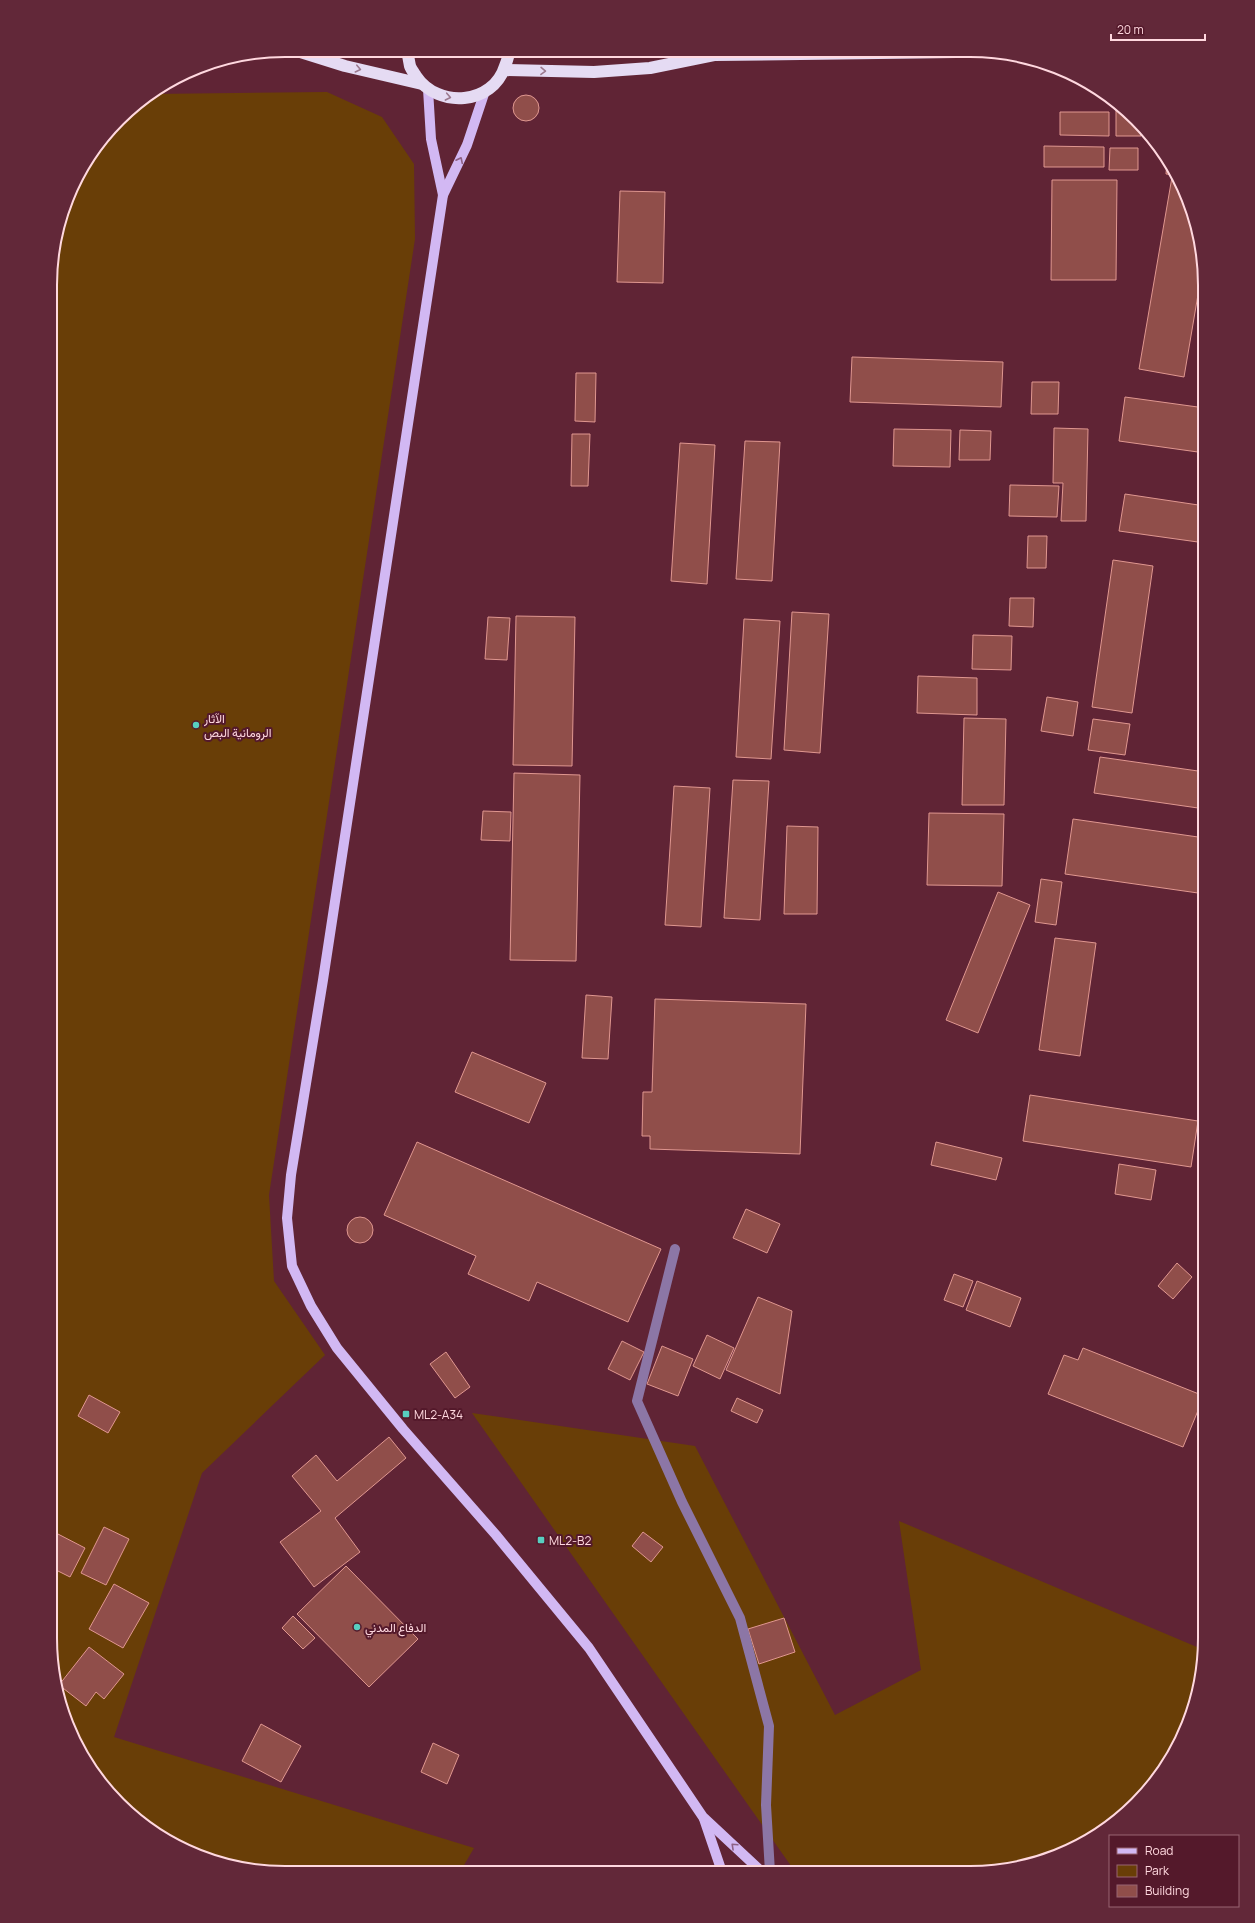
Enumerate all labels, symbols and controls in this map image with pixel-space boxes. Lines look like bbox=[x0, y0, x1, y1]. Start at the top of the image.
scale bar bbox=[1111, 16, 1205, 42]
text: 20 m bbox=[1117, 21, 1144, 38]
one-way arrow bbox=[355, 64, 361, 72]
one-way arrow bbox=[540, 67, 546, 75]
one-way arrow bbox=[445, 92, 451, 100]
one-way arrow bbox=[455, 157, 463, 164]
place label: الآثار الرومانية البص bbox=[203, 710, 272, 741]
marker: الآثار الرومانية البص bbox=[191, 720, 201, 730]
place label: ML2-A34 bbox=[414, 1406, 463, 1423]
marker: ML2-A34 bbox=[401, 1409, 411, 1419]
place label: ML2-B2 bbox=[549, 1532, 591, 1549]
marker: ML2-B2 bbox=[536, 1535, 546, 1545]
place label: الدفاع المدني bbox=[365, 1619, 426, 1638]
marker: الدفاع المدني bbox=[352, 1622, 362, 1632]
legend bbox=[1109, 1835, 1239, 1907]
text: Road bbox=[1145, 1842, 1173, 1859]
one-way arrow bbox=[731, 1843, 739, 1851]
text: Park bbox=[1145, 1862, 1170, 1879]
text: Building bbox=[1145, 1882, 1189, 1899]

